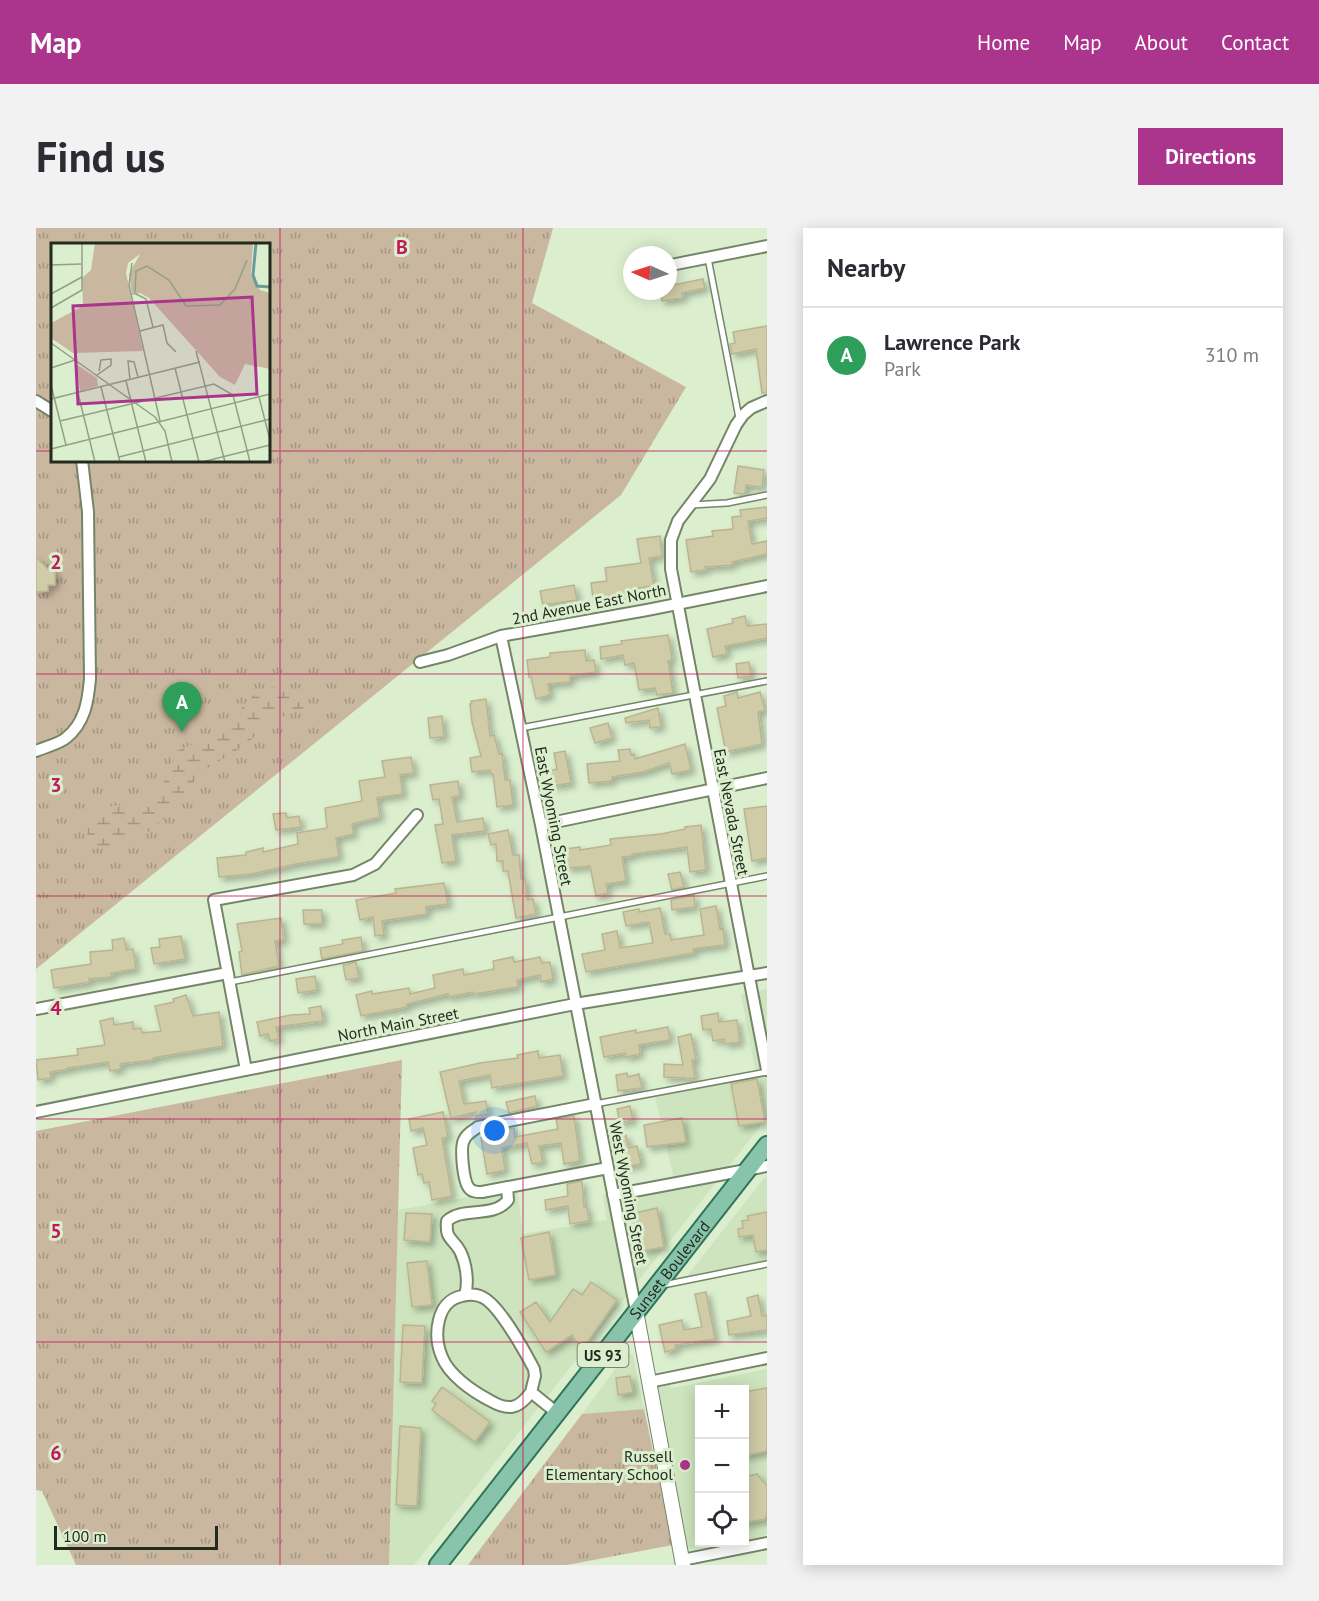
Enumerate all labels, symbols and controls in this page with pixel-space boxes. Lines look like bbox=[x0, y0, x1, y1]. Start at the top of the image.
text: Map bbox=[30, 24, 81, 61]
text: Home bbox=[977, 29, 1030, 56]
text: Map bbox=[1063, 29, 1102, 56]
text: About bbox=[1135, 29, 1188, 56]
text: Contact bbox=[1221, 29, 1289, 56]
button: Directions bbox=[1138, 128, 1283, 185]
text: Find us bbox=[36, 129, 165, 184]
text: B bbox=[396, 234, 408, 260]
inset map bbox=[51, 243, 270, 462]
north arrow bbox=[623, 246, 677, 300]
text: Nearby bbox=[827, 251, 905, 284]
text: Lawrence Park bbox=[884, 328, 1020, 356]
text: A bbox=[840, 342, 853, 368]
text: 310 m bbox=[1205, 342, 1259, 368]
text: Park bbox=[884, 356, 921, 382]
text: 2 bbox=[50, 549, 62, 575]
street label: 2nd Avenue East North bbox=[510, 579, 668, 629]
pin: A bbox=[162, 682, 202, 732]
street label: East Wyoming Street bbox=[531, 745, 577, 888]
street label: East Nevada Street bbox=[710, 747, 754, 878]
text: 3 bbox=[50, 772, 62, 798]
text: 4 bbox=[50, 995, 62, 1021]
street label: North Main Street bbox=[336, 1002, 461, 1046]
your location bbox=[480, 1116, 509, 1145]
street label: West Wyoming Street bbox=[605, 1120, 653, 1267]
street label: Sunset Boulevard bbox=[625, 1217, 714, 1323]
text: 5 bbox=[50, 1218, 62, 1244]
road number: US 93 bbox=[578, 1343, 628, 1367]
map controls bbox=[695, 1385, 749, 1547]
button: + bbox=[695, 1385, 749, 1439]
button: − bbox=[695, 1439, 749, 1493]
text: 6 bbox=[50, 1440, 62, 1466]
place label: Russell Elementary School bbox=[546, 1446, 673, 1484]
marker: Russell Elementary School bbox=[678, 1458, 692, 1472]
button: locate bbox=[695, 1493, 749, 1547]
scale bar bbox=[54, 1523, 218, 1550]
text: 100 m bbox=[63, 1526, 106, 1546]

